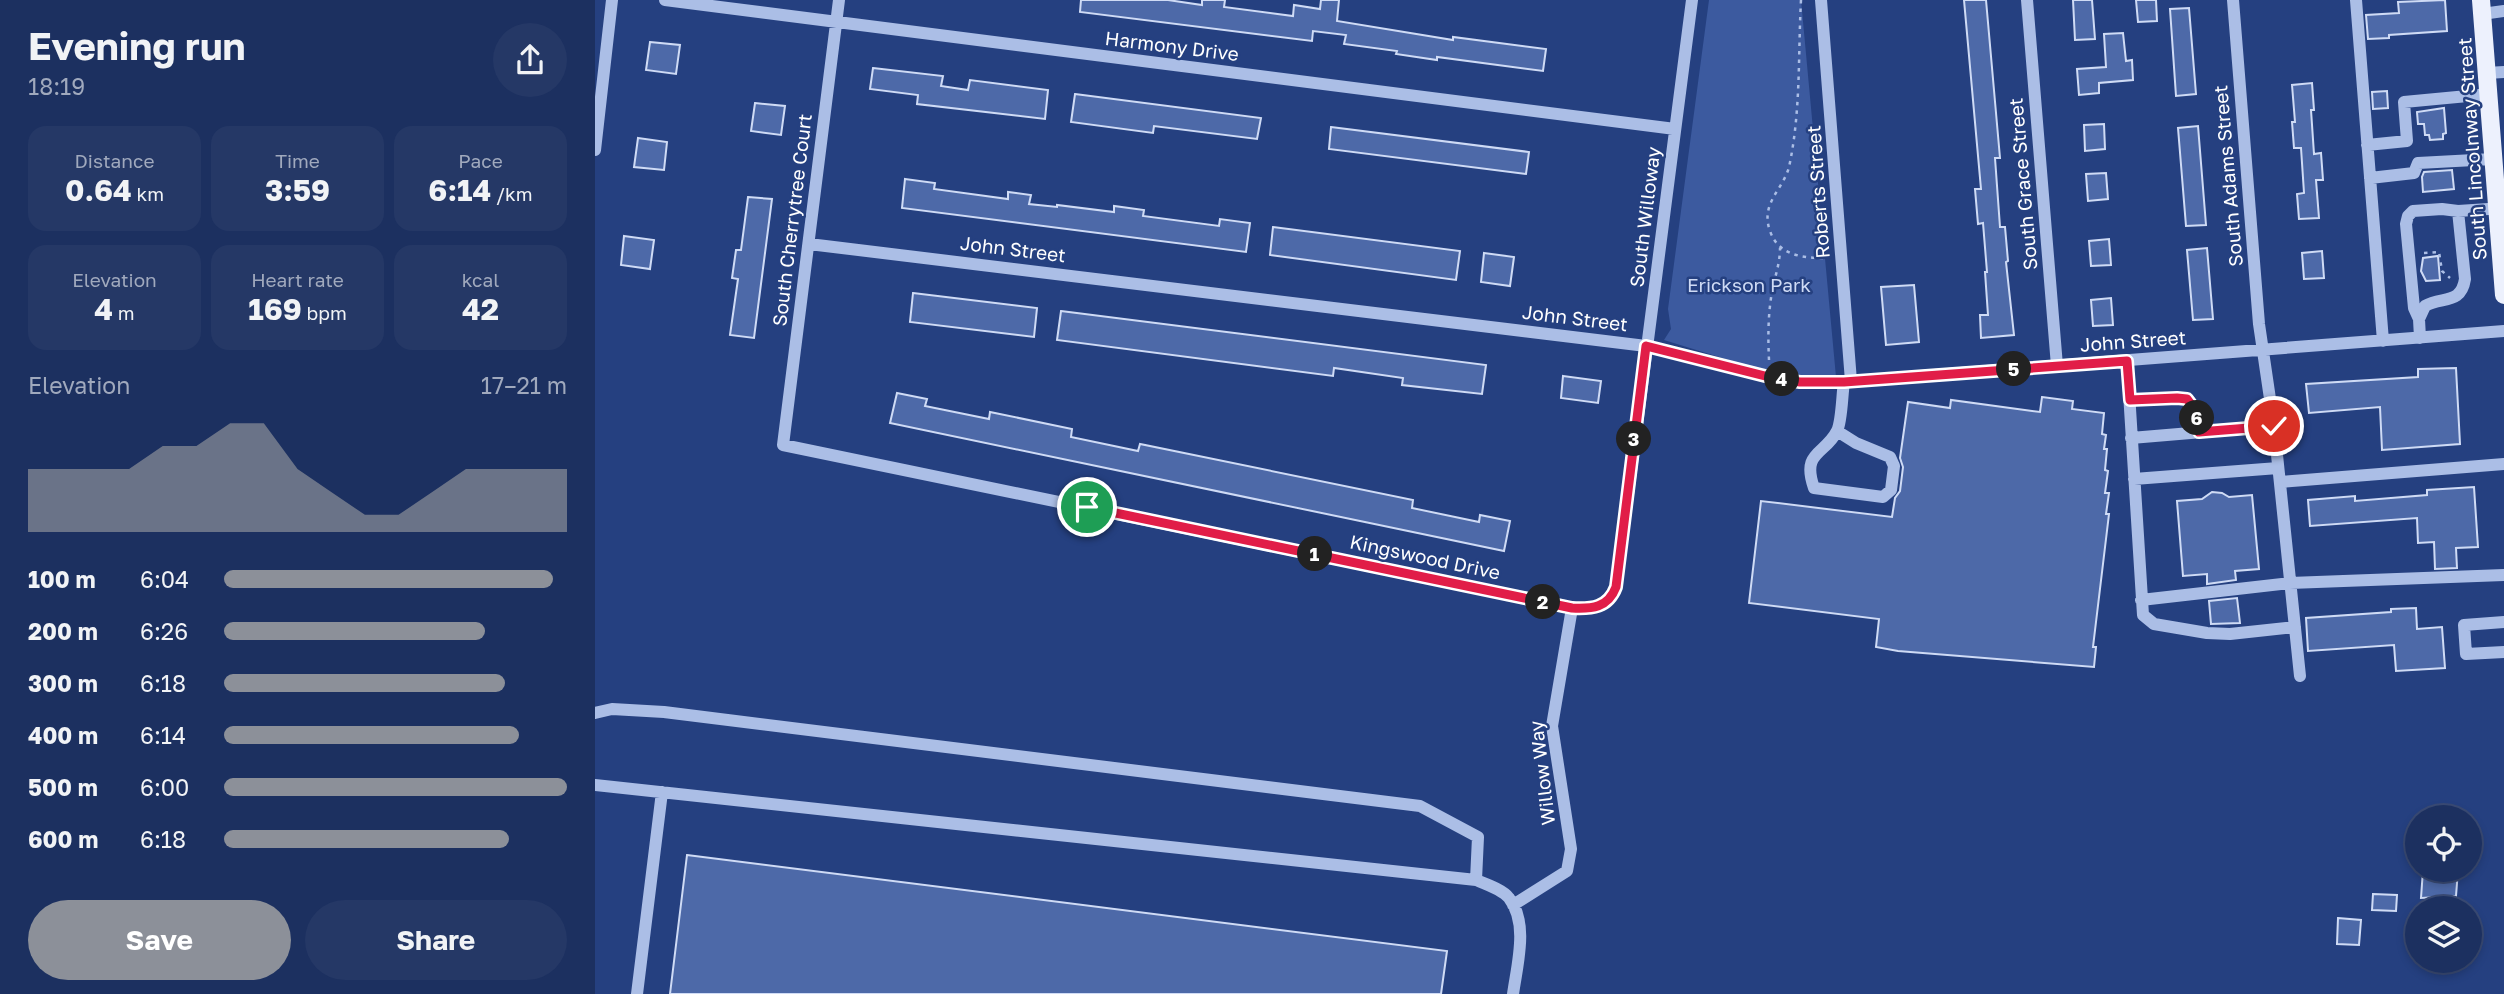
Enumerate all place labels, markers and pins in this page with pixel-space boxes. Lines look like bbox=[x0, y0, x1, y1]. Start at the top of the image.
pin: 5 bbox=[1997, 352, 2031, 386]
pin: 4 bbox=[1765, 362, 1799, 396]
pin bbox=[2244, 396, 2304, 456]
pin: 6 bbox=[2179, 400, 2215, 436]
pin: 3 bbox=[1616, 422, 1651, 457]
pin bbox=[1057, 477, 1117, 537]
pin: 1 bbox=[1297, 536, 1333, 572]
pin: 2 bbox=[1525, 584, 1560, 620]

